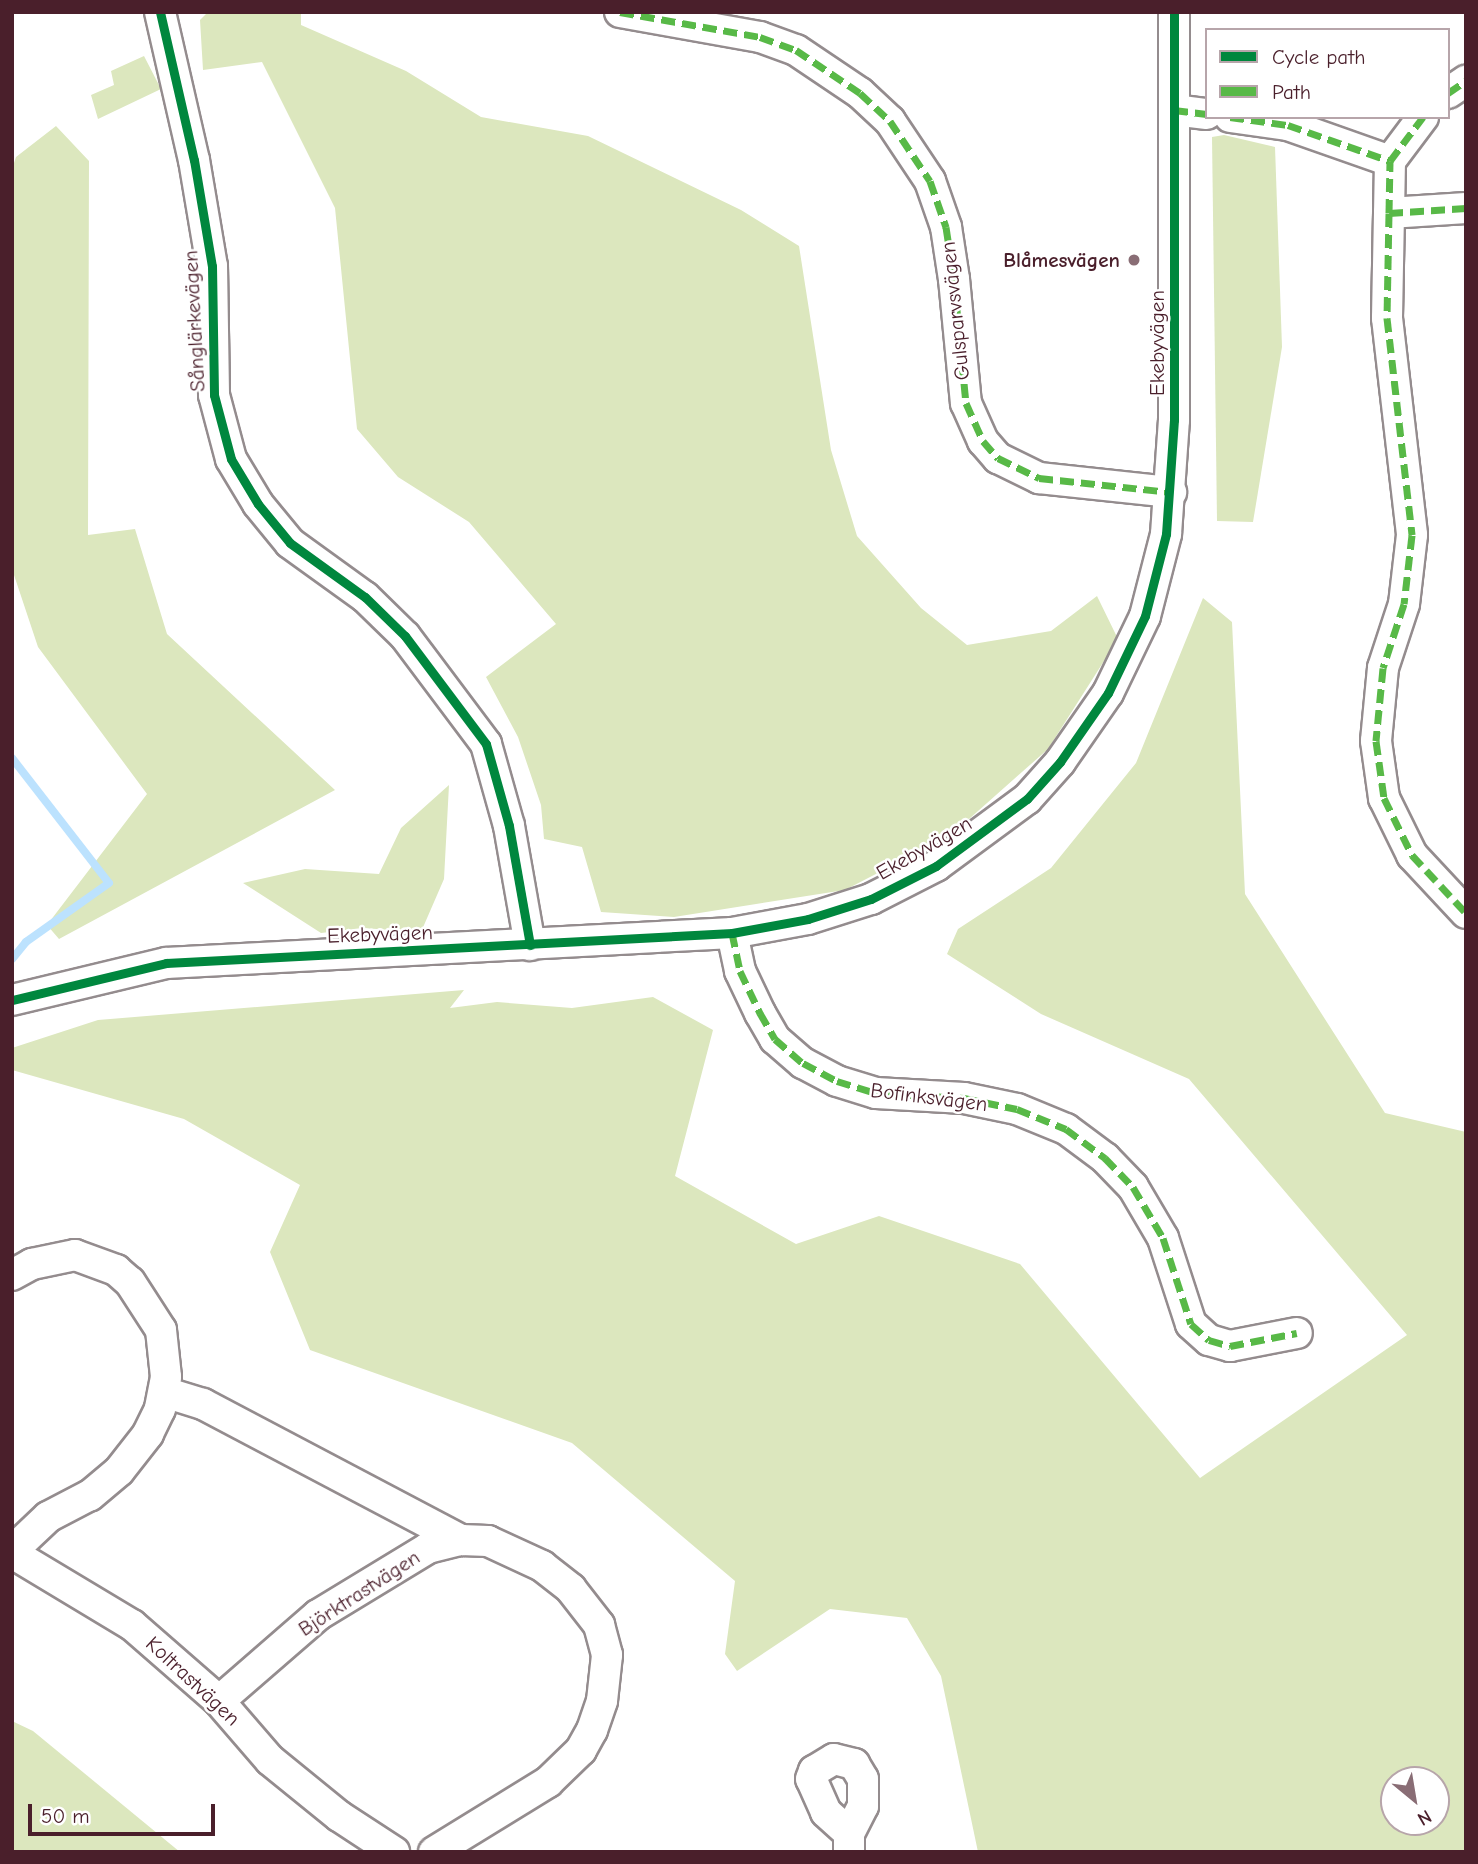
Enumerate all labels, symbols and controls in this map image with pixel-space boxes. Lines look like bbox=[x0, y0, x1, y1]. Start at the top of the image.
legend bbox=[1205, 28, 1450, 119]
text: Cycle path bbox=[1272, 45, 1365, 69]
text: Path bbox=[1272, 80, 1311, 104]
street label: Gulsparvsvägen bbox=[935, 240, 975, 382]
place label: Blåmesvägen bbox=[1003, 247, 1120, 273]
street label: Sånglärkevägen bbox=[178, 250, 210, 392]
marker: Blåmesvägen bbox=[1126, 252, 1142, 268]
street label: Ekebyvägen bbox=[1144, 290, 1170, 396]
street label: Ekebyvägen bbox=[872, 811, 976, 885]
street label: Ekebyvägen bbox=[327, 920, 433, 948]
street label: Bofinksvägen bbox=[869, 1077, 989, 1117]
street label: Björktrastvägen bbox=[294, 1544, 424, 1642]
street label: Koltrastvägen bbox=[141, 1631, 245, 1731]
north arrow bbox=[1380, 1766, 1450, 1836]
scale bar bbox=[32, 1790, 219, 1834]
text: 50 m bbox=[41, 1804, 90, 1828]
text: N bbox=[1414, 1805, 1435, 1830]

